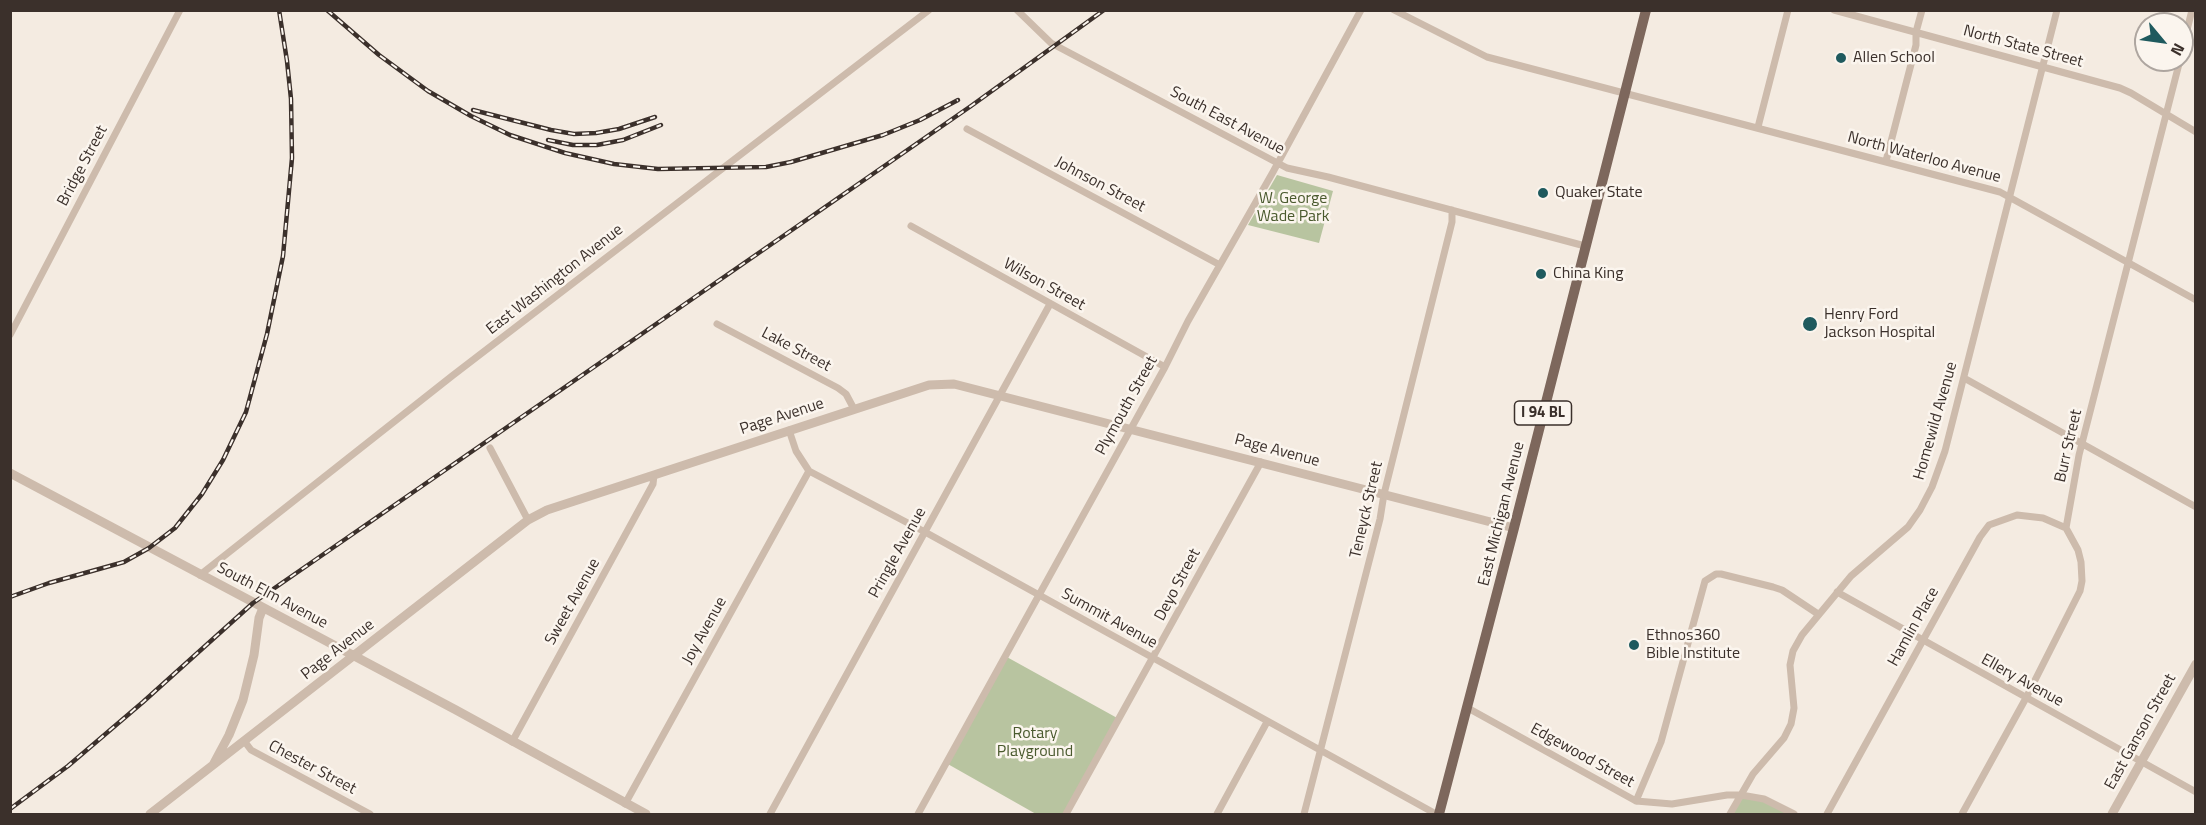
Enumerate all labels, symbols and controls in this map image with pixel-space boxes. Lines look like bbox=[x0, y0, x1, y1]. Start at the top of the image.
north arrow bbox=[2134, 12, 2194, 72]
street label: North State Street bbox=[1961, 22, 2085, 72]
text: N bbox=[2165, 39, 2191, 60]
place label: Allen School bbox=[1853, 48, 1935, 68]
marker: Allen School bbox=[1834, 51, 1848, 65]
street label: South East Avenue bbox=[1167, 83, 1287, 159]
street label: Bridge Street bbox=[54, 122, 112, 210]
street label: North Waterloo Avenue bbox=[1845, 128, 2003, 188]
street label: Johnson Street bbox=[1052, 153, 1148, 217]
place label: Quaker State bbox=[1555, 183, 1643, 203]
marker: Quaker State bbox=[1536, 186, 1550, 200]
park label: W. George Wade Park bbox=[1257, 189, 1329, 227]
street label: East Washington Avenue bbox=[483, 221, 627, 339]
street label: Wilson Street bbox=[1000, 255, 1088, 315]
place label: China King bbox=[1553, 264, 1623, 284]
marker: China King bbox=[1534, 267, 1548, 281]
place label: Henry Ford Jackson Hospital bbox=[1824, 305, 1935, 343]
marker: Henry Ford Jackson Hospital bbox=[1801, 315, 1819, 333]
street label: Lake Street bbox=[758, 324, 834, 376]
street label: Plymouth Street bbox=[1092, 353, 1162, 459]
street label: Homewild Avenue bbox=[1910, 360, 1962, 482]
street label: Page Avenue bbox=[738, 394, 826, 440]
road number: I 94 BL bbox=[1514, 401, 1572, 425]
street label: Burr Street bbox=[2051, 408, 2087, 484]
street label: Page Avenue bbox=[1232, 430, 1322, 472]
street label: East Michigan Avenue bbox=[1475, 440, 1529, 588]
street label: Teneyck Street bbox=[1347, 460, 1387, 560]
street label: Pringle Avenue bbox=[865, 504, 931, 602]
street label: Deyo Street bbox=[1151, 546, 1205, 624]
street label: Sweet Avenue bbox=[541, 555, 605, 649]
street label: South Elm Avenue bbox=[213, 559, 331, 633]
street label: Hamlin Place bbox=[1884, 584, 1944, 670]
street label: Summit Avenue bbox=[1058, 585, 1160, 653]
street label: Joy Avenue bbox=[679, 594, 731, 668]
street label: Page Avenue bbox=[298, 616, 378, 684]
place label: Ethnos360 Bible Institute bbox=[1646, 626, 1740, 664]
marker: Ethnos360 Bible Institute bbox=[1627, 638, 1641, 652]
street label: Ellery Avenue bbox=[1977, 651, 2067, 711]
street label: East Ganson Street bbox=[2101, 671, 2181, 793]
street label: Edgewood Street bbox=[1527, 720, 1637, 792]
park label: Rotary Playground bbox=[997, 724, 1073, 762]
street label: Chester Street bbox=[265, 737, 359, 799]

